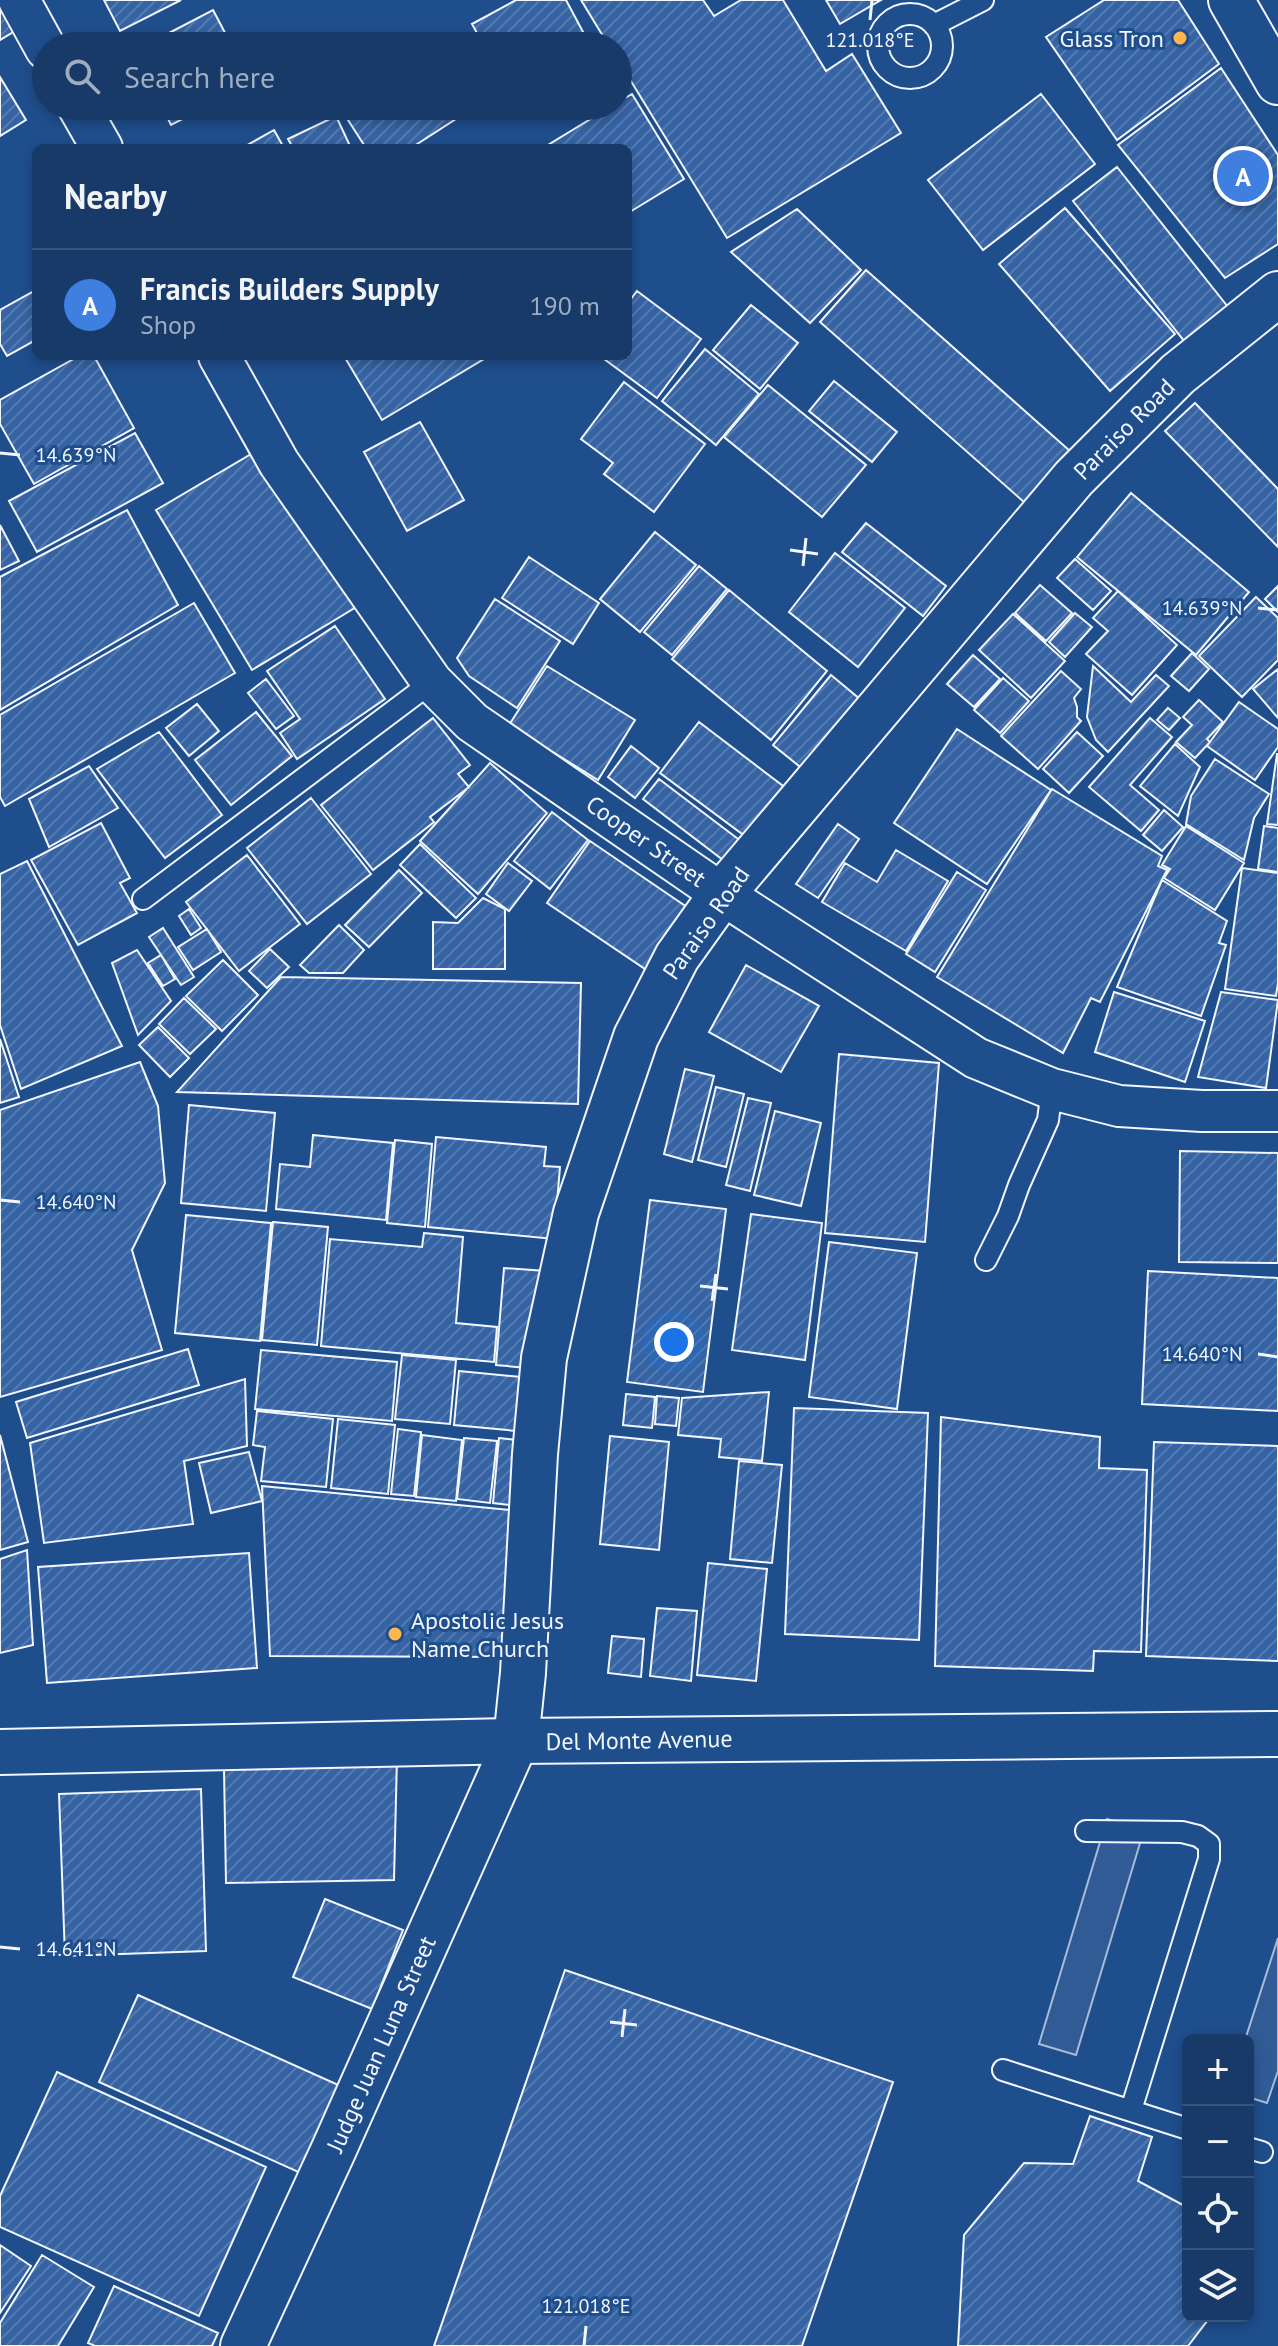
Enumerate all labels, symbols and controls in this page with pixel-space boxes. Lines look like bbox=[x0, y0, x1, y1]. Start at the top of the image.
place label: Glass Tron bbox=[1060, 23, 1164, 54]
text: 121.018°E bbox=[826, 27, 914, 53]
marker: Glass Tron bbox=[1171, 29, 1189, 47]
search box bbox=[32, 32, 632, 120]
icon: search bbox=[60, 54, 104, 98]
text: Search here bbox=[124, 57, 275, 96]
pin: A bbox=[1217, 146, 1269, 206]
text: Nearby bbox=[64, 174, 166, 218]
text: Francis Builders Supply bbox=[140, 269, 439, 308]
text: A bbox=[82, 289, 98, 322]
text: 190 m bbox=[529, 289, 600, 322]
text: Shop bbox=[140, 308, 196, 341]
street label: Paraiso Road bbox=[1067, 372, 1181, 486]
text: 14.639°N bbox=[36, 442, 116, 468]
text: 14.639°N bbox=[1162, 595, 1242, 621]
street label: Cooper Street bbox=[580, 788, 712, 894]
street label: Paraiso Road bbox=[656, 860, 756, 986]
text: 14.640°N bbox=[36, 1189, 116, 1215]
your location bbox=[654, 1322, 694, 1362]
text: 14.640°N bbox=[1162, 1341, 1242, 1367]
place label: Apostolic Jesus Name Church bbox=[411, 1605, 564, 1664]
marker: Apostolic Jesus Name Church bbox=[386, 1625, 404, 1643]
street label: Del Monte Avenue bbox=[545, 1723, 733, 1757]
street label: Judge Juan Luna Street bbox=[319, 1931, 443, 2158]
text: 14.641°N bbox=[36, 1936, 116, 1962]
map controls bbox=[1182, 2034, 1254, 2322]
button: + bbox=[1182, 2034, 1254, 2106]
button: − bbox=[1182, 2106, 1254, 2178]
button: locate bbox=[1182, 2178, 1254, 2250]
button: layers bbox=[1182, 2250, 1254, 2322]
text: 121.018°E bbox=[542, 2293, 630, 2319]

